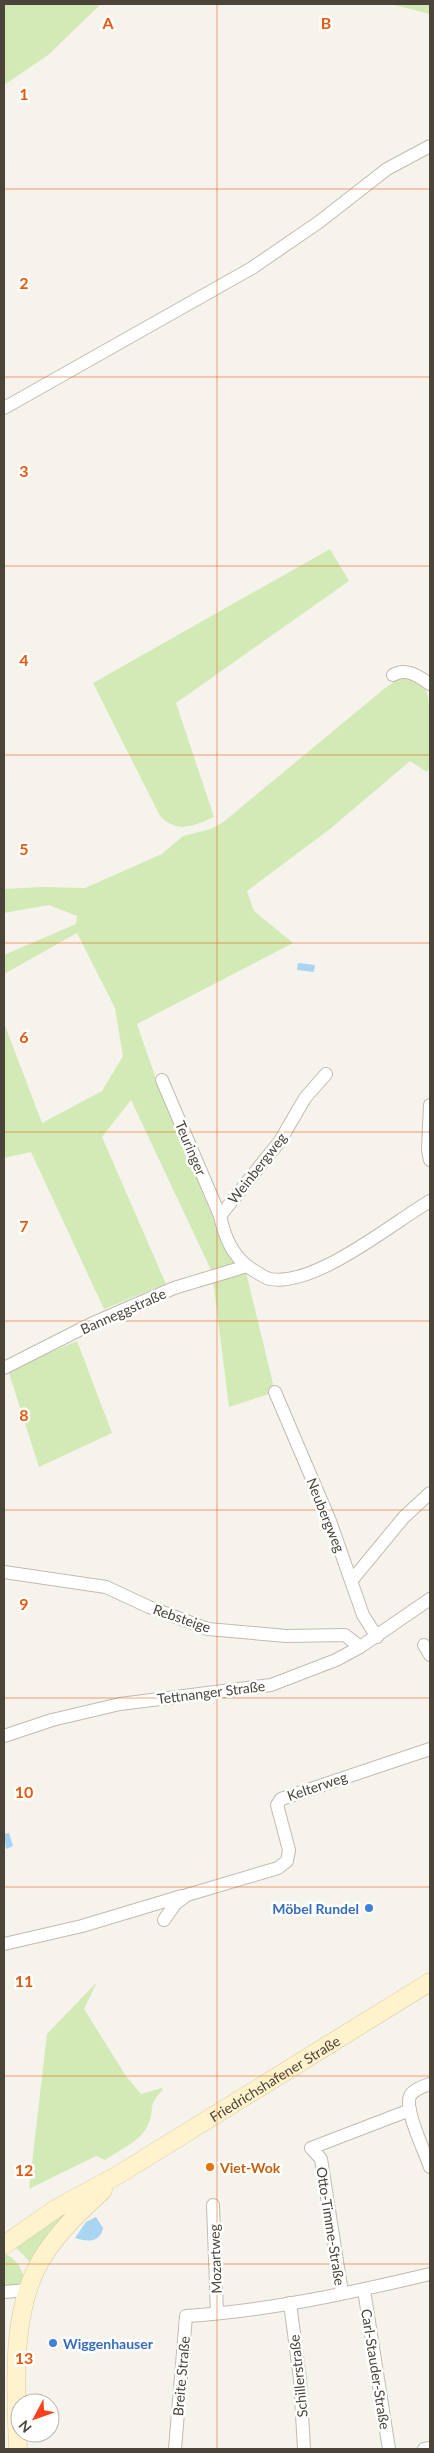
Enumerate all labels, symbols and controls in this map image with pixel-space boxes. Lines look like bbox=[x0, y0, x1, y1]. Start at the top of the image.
text: A bbox=[101, 13, 114, 32]
text: B bbox=[321, 13, 331, 32]
text: 1 bbox=[19, 84, 29, 103]
text: 2 bbox=[19, 273, 29, 292]
text: 3 bbox=[19, 461, 29, 480]
text: 4 bbox=[19, 650, 29, 669]
text: 5 bbox=[19, 839, 29, 858]
text: 6 bbox=[19, 1027, 29, 1046]
street label: Teuringer bbox=[172, 1118, 210, 1178]
street label: Weinbergweg bbox=[224, 1129, 290, 1207]
text: 7 bbox=[19, 1216, 29, 1235]
street label: Banneggstraße bbox=[78, 1285, 168, 1337]
text: 8 bbox=[19, 1405, 29, 1424]
street label: Neubergweg bbox=[303, 1475, 349, 1555]
text: 9 bbox=[19, 1594, 29, 1613]
street label: Rebsteige bbox=[151, 1600, 213, 1636]
street label: Tettnanger Straße bbox=[156, 1677, 266, 1707]
street label: Kelterweg bbox=[285, 1768, 349, 1804]
text: 10 bbox=[15, 1782, 33, 1801]
place label: Möbel Rundel bbox=[272, 1900, 359, 1917]
marker: Möbel Rundel bbox=[363, 1902, 375, 1914]
text: 11 bbox=[15, 1971, 33, 1990]
street label: Friedrichshafener Straße bbox=[206, 2031, 343, 2125]
place label: Viet-Wok bbox=[219, 2159, 281, 2176]
text: 12 bbox=[15, 2160, 33, 2179]
marker: Viet-Wok bbox=[204, 2161, 216, 2173]
street label: Otto-Timme-Straße bbox=[313, 2165, 349, 2287]
street label: Mozartweg bbox=[205, 2224, 225, 2294]
street label: Carl-Stauder-Straße bbox=[358, 2307, 394, 2431]
street label: Schillerstraße bbox=[285, 2334, 311, 2418]
place label: Wiggenhauser bbox=[63, 2335, 154, 2352]
street label: Breite Straße bbox=[169, 2335, 193, 2417]
marker: Wiggenhauser bbox=[47, 2337, 59, 2349]
text: 13 bbox=[15, 2348, 33, 2367]
north arrow bbox=[10, 2393, 60, 2443]
text: N bbox=[15, 2417, 35, 2437]

